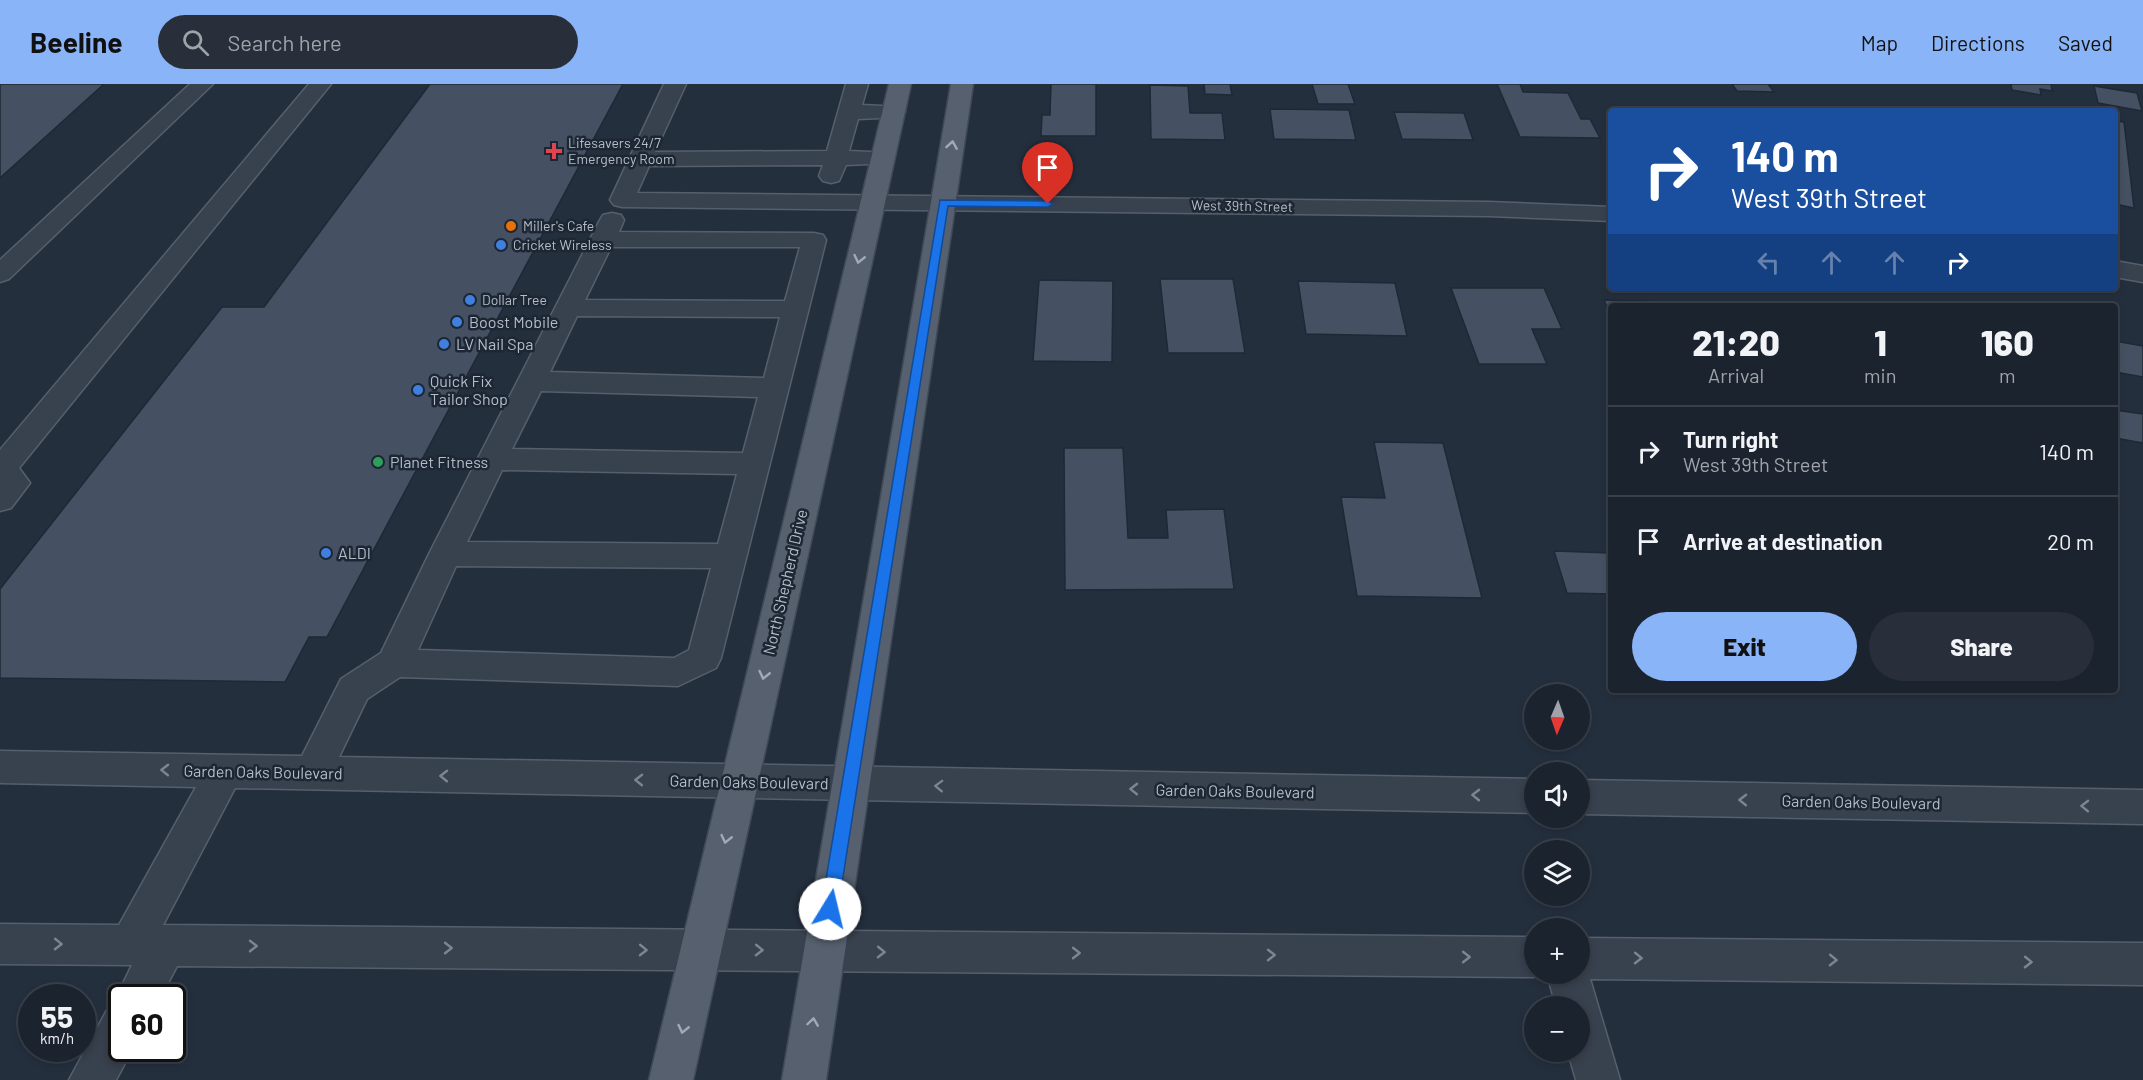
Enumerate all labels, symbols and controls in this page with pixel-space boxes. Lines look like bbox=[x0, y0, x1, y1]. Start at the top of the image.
search box bbox=[158, 15, 578, 69]
text: Beeline bbox=[30, 25, 122, 59]
icon: search bbox=[179, 26, 212, 59]
text: Search here bbox=[227, 29, 342, 55]
text: Map bbox=[1861, 30, 1898, 55]
text: Directions bbox=[1931, 30, 2025, 55]
text: Saved bbox=[2058, 30, 2113, 55]
text: 140 m bbox=[1731, 130, 1839, 180]
icon: right bbox=[1632, 132, 1710, 210]
place label: Lifesavers 24/7 Emergency Room bbox=[568, 134, 675, 167]
one-way arrow bbox=[946, 140, 958, 149]
marker: Lifesavers 24/7 Emergency Room bbox=[545, 142, 563, 160]
pin bbox=[1022, 142, 1073, 204]
icon: arrive bbox=[1031, 151, 1064, 184]
text: West 39th Street bbox=[1731, 181, 1927, 213]
street label: West 39th Street bbox=[1191, 196, 1293, 215]
place label: Miller's Cafe bbox=[523, 217, 594, 234]
marker: Miller's Cafe bbox=[504, 219, 518, 233]
place label: Cricket Wireless bbox=[513, 236, 612, 253]
marker: Cricket Wireless bbox=[494, 238, 508, 252]
icon: left bbox=[1752, 246, 1785, 279]
icon: ahead bbox=[1815, 246, 1848, 279]
icon: ahead bbox=[1878, 246, 1911, 279]
icon: right bbox=[1941, 246, 1974, 279]
one-way arrow bbox=[854, 254, 867, 264]
place label: Dollar Tree bbox=[482, 291, 547, 308]
marker: Dollar Tree bbox=[463, 293, 477, 307]
place label: Boost Mobile bbox=[469, 312, 558, 331]
marker: Boost Mobile bbox=[450, 315, 464, 329]
text: 21:20 bbox=[1692, 320, 1780, 363]
text: 1 bbox=[1874, 320, 1887, 363]
text: 160 bbox=[1981, 320, 2034, 363]
place label: LV Nail Spa bbox=[456, 334, 534, 353]
marker: LV Nail Spa bbox=[437, 337, 451, 351]
text: Arrival bbox=[1708, 363, 1764, 387]
text: min bbox=[1864, 363, 1896, 387]
text: m bbox=[1999, 363, 2015, 387]
place label: Quick Fix Tailor Shop bbox=[430, 371, 508, 408]
marker: Quick Fix Tailor Shop bbox=[411, 383, 425, 397]
text: Turn right bbox=[1683, 426, 1778, 452]
icon: right bbox=[1632, 435, 1665, 468]
text: 140 m bbox=[2039, 438, 2094, 464]
place label: Planet Fitness bbox=[390, 452, 488, 471]
text: West 39th Street bbox=[1683, 452, 1828, 476]
marker: Planet Fitness bbox=[371, 455, 385, 469]
street label: North Shepherd Drive bbox=[759, 507, 811, 657]
icon: arrive bbox=[1632, 525, 1665, 558]
text: Arrive at destination bbox=[1683, 528, 1882, 554]
text: 20 m bbox=[2047, 528, 2094, 554]
place label: ALDI bbox=[338, 543, 371, 562]
marker: ALDI bbox=[319, 546, 333, 560]
button: Exit bbox=[1632, 612, 1857, 681]
button: Share bbox=[1869, 612, 2094, 681]
one-way arrow bbox=[758, 670, 771, 680]
north arrow bbox=[1524, 684, 1590, 750]
map controls bbox=[1524, 684, 1590, 1062]
street label: Garden Oaks Boulevard bbox=[183, 761, 343, 782]
button: sound bbox=[1524, 762, 1590, 828]
one-way arrow bbox=[161, 764, 170, 776]
one-way arrow bbox=[440, 770, 449, 783]
street label: Garden Oaks Boulevard bbox=[669, 771, 829, 792]
one-way arrow bbox=[635, 774, 644, 786]
one-way arrow bbox=[935, 779, 944, 792]
street label: Garden Oaks Boulevard bbox=[1155, 780, 1315, 801]
one-way arrow bbox=[1130, 783, 1139, 796]
one-way arrow bbox=[1472, 789, 1481, 802]
street label: Garden Oaks Boulevard bbox=[1781, 791, 1941, 812]
one-way arrow bbox=[1738, 794, 1747, 806]
one-way arrow bbox=[2080, 800, 2089, 812]
one-way arrow bbox=[721, 834, 734, 844]
button: layers bbox=[1524, 840, 1590, 906]
position arrow bbox=[798, 877, 862, 941]
button: + bbox=[1524, 918, 1590, 984]
one-way arrow bbox=[54, 938, 63, 951]
one-way arrow bbox=[249, 940, 258, 952]
one-way arrow bbox=[444, 941, 453, 954]
one-way arrow bbox=[639, 944, 648, 956]
one-way arrow bbox=[755, 944, 764, 957]
one-way arrow bbox=[877, 946, 886, 958]
one-way arrow bbox=[1072, 947, 1081, 960]
one-way arrow bbox=[1267, 949, 1276, 961]
one-way arrow bbox=[1462, 951, 1471, 963]
one-way arrow bbox=[1633, 952, 1642, 964]
one-way arrow bbox=[1828, 954, 1837, 966]
one-way arrow bbox=[2023, 956, 2032, 969]
speed limit sign: 60 bbox=[108, 984, 186, 1062]
button: − bbox=[1524, 996, 1590, 1062]
text: 55 bbox=[41, 998, 73, 1034]
one-way arrow bbox=[806, 1017, 818, 1027]
one-way arrow bbox=[677, 1024, 690, 1034]
text: km/h bbox=[40, 1029, 74, 1047]

